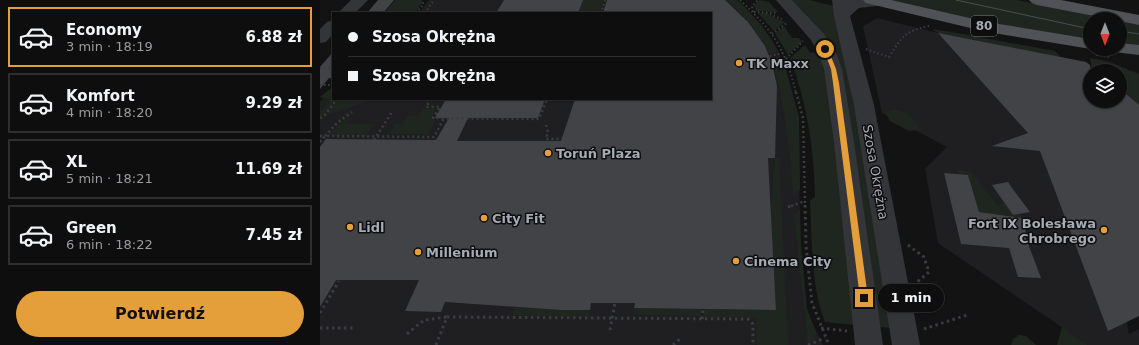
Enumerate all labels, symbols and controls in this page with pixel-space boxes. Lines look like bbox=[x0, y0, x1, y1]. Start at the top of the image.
north arrow bbox=[1083, 12, 1127, 56]
map controls bbox=[1083, 12, 1127, 108]
road number: 80 bbox=[971, 16, 997, 36]
icon: car bbox=[18, 19, 54, 55]
text: Economy bbox=[66, 21, 142, 39]
text: 6.88 zł bbox=[245, 28, 302, 46]
text: Szosa Okrężna bbox=[372, 28, 496, 46]
text: 3 min · 18:19 bbox=[66, 39, 153, 54]
route start bbox=[816, 40, 834, 58]
place label: TK Maxx bbox=[747, 56, 810, 71]
marker: TK Maxx bbox=[734, 58, 744, 68]
button: layers bbox=[1083, 64, 1127, 108]
text: Szosa Okrężna bbox=[372, 67, 496, 85]
icon: car bbox=[18, 85, 54, 121]
text: Komfort bbox=[66, 87, 135, 105]
text: 9.29 zł bbox=[245, 94, 302, 112]
text: 4 min · 18:20 bbox=[66, 105, 153, 120]
street label: Szosa Okrężna bbox=[860, 123, 891, 221]
place label: Toruń Plaza bbox=[556, 146, 641, 161]
marker: Toruń Plaza bbox=[543, 148, 553, 158]
icon: car bbox=[18, 151, 54, 187]
text: XL bbox=[66, 153, 87, 171]
text: 11.69 zł bbox=[235, 160, 302, 178]
text: 5 min · 18:21 bbox=[66, 171, 153, 186]
place label: City Fit bbox=[492, 211, 545, 226]
marker: City Fit bbox=[479, 213, 489, 223]
place label: Fort IX Bolesława Chrobrego bbox=[968, 216, 1096, 246]
icon: car bbox=[18, 217, 54, 253]
text: Green bbox=[66, 219, 117, 237]
place label: Lidl bbox=[358, 220, 385, 235]
marker: Lidl bbox=[345, 222, 355, 232]
marker: Fort IX Bolesława Chrobrego bbox=[1099, 225, 1109, 235]
text: 7.45 zł bbox=[245, 226, 302, 244]
text: 6 min · 18:22 bbox=[66, 237, 153, 252]
place label: Millenium bbox=[426, 245, 498, 260]
marker: Millenium bbox=[413, 247, 423, 257]
place label: Cinema City bbox=[744, 254, 832, 269]
marker: Cinema City bbox=[731, 256, 741, 266]
callout: 1 min bbox=[878, 284, 944, 312]
route end bbox=[855, 289, 873, 307]
text: 1 min bbox=[891, 290, 931, 305]
button: Potwierdź bbox=[16, 291, 304, 337]

